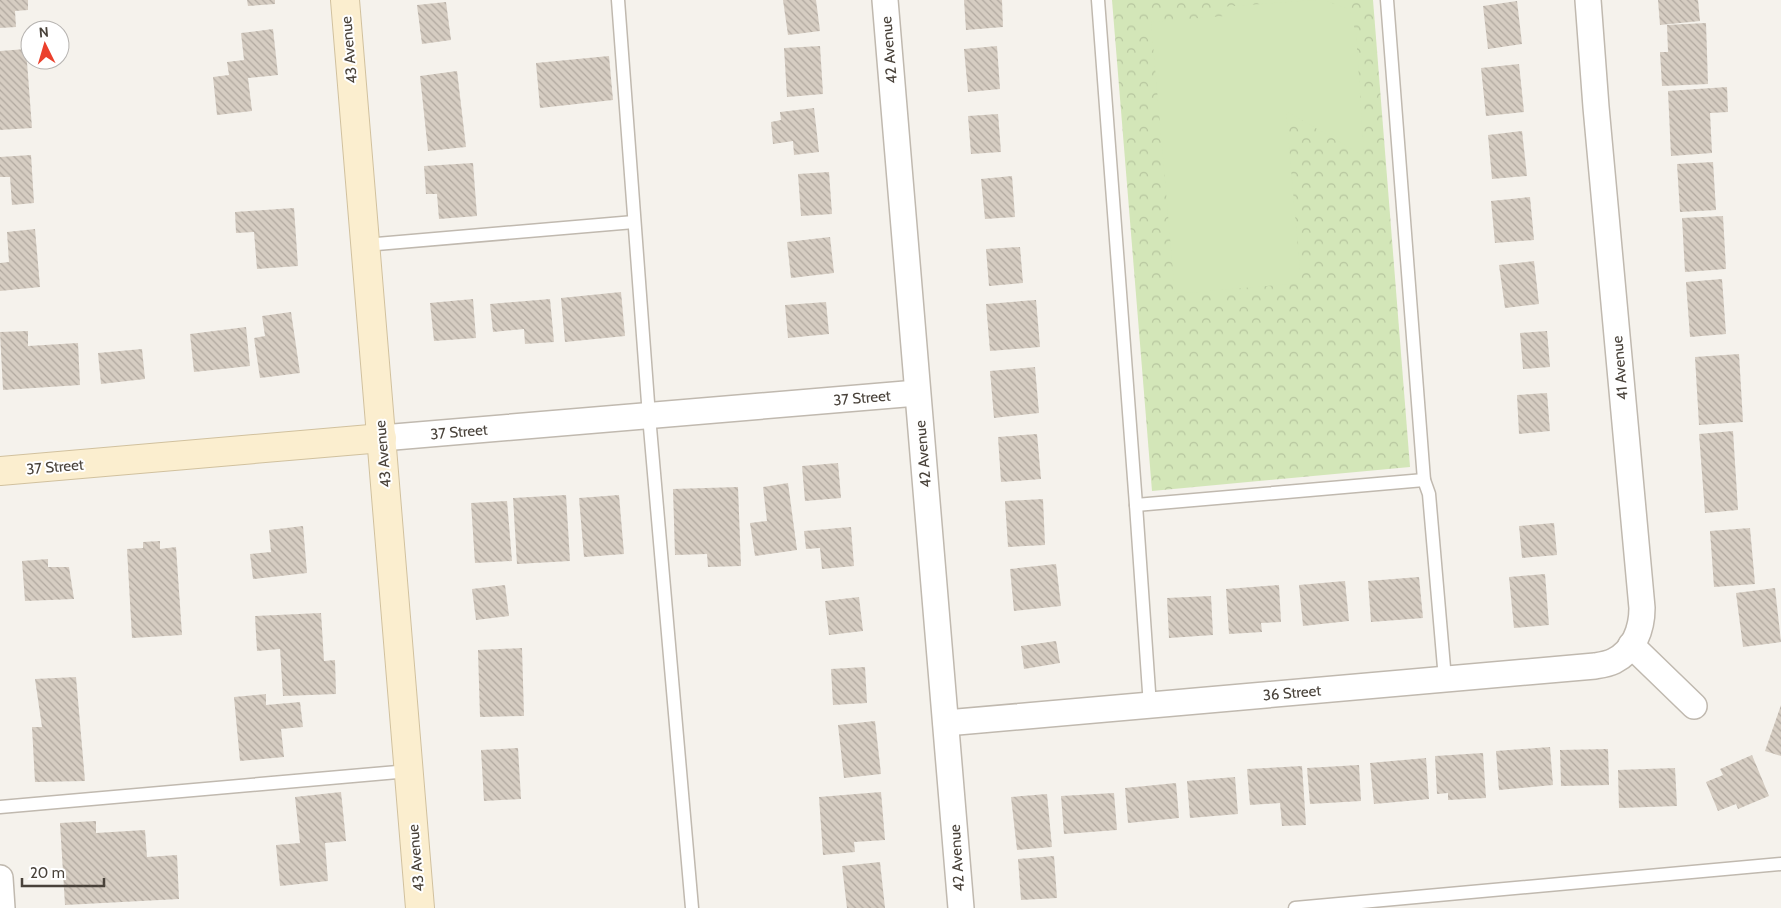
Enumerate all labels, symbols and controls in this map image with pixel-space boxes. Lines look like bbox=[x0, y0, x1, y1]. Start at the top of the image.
street label: 43 Avenue bbox=[337, 15, 361, 85]
street label: 42 Avenue bbox=[877, 15, 901, 84]
north arrow bbox=[20, 20, 70, 70]
text: N bbox=[38, 23, 50, 41]
street label: 41 Avenue bbox=[1608, 335, 1632, 401]
street label: 37 Street bbox=[833, 387, 891, 409]
street label: 43 Avenue bbox=[371, 419, 395, 489]
street label: 42 Avenue bbox=[911, 419, 935, 488]
street label: 37 Street bbox=[430, 421, 488, 443]
street label: 37 Street bbox=[26, 456, 84, 478]
street label: 36 Street bbox=[1262, 681, 1322, 705]
street label: 43 Avenue bbox=[404, 823, 428, 893]
street label: 42 Avenue bbox=[946, 823, 968, 892]
scale bar bbox=[22, 856, 105, 888]
text: 20 m bbox=[30, 864, 65, 882]

